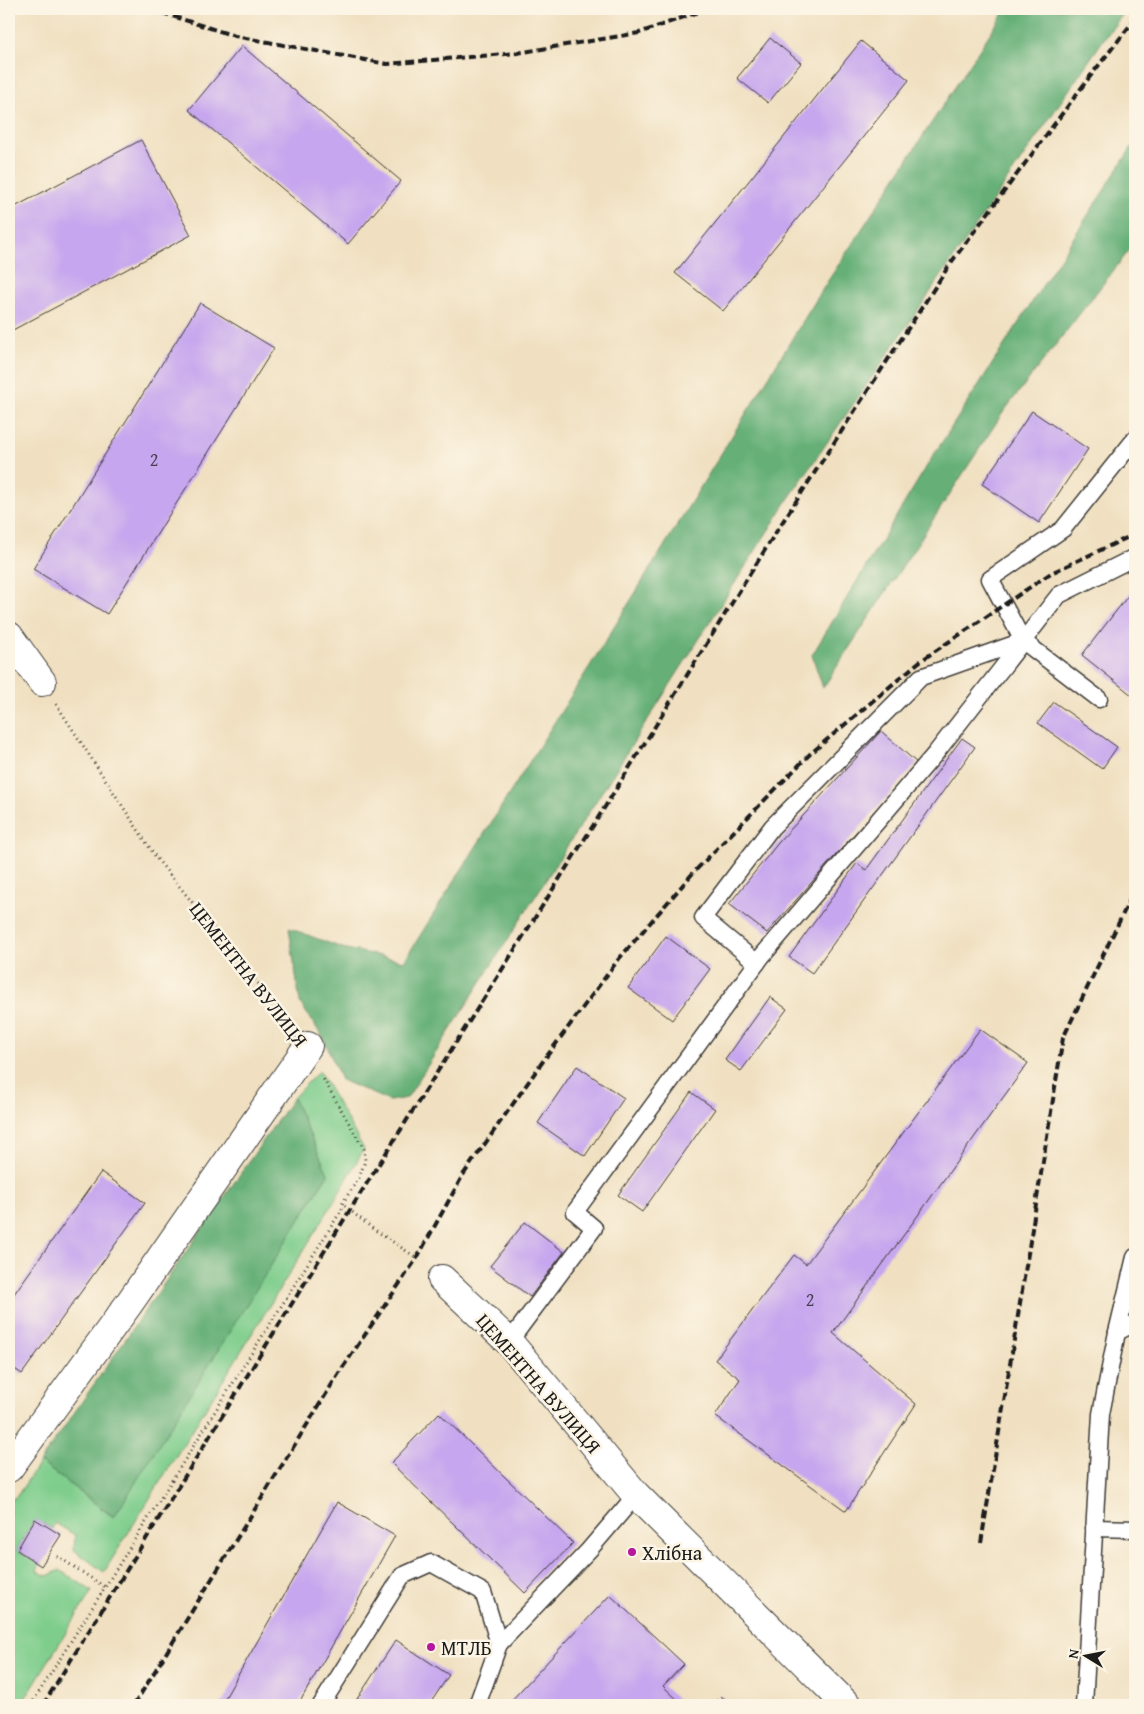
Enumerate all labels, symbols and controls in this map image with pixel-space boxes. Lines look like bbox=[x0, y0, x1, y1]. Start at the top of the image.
house number: 2 bbox=[150, 446, 158, 473]
street label: ЦЕМЕНТНА ВУЛИЦЯ bbox=[183, 895, 315, 1053]
house number: 2 bbox=[806, 1286, 814, 1313]
street label: ЦЕМЕНТНА ВУЛИЦЯ bbox=[470, 1307, 608, 1460]
place label: Хлібна bbox=[642, 1538, 703, 1567]
marker: Хлібна bbox=[626, 1546, 638, 1558]
north arrow bbox=[1062, 1632, 1112, 1682]
place label: МТЛБ bbox=[441, 1633, 492, 1662]
marker: МТЛБ bbox=[425, 1641, 437, 1653]
text: N bbox=[1063, 1647, 1084, 1660]

